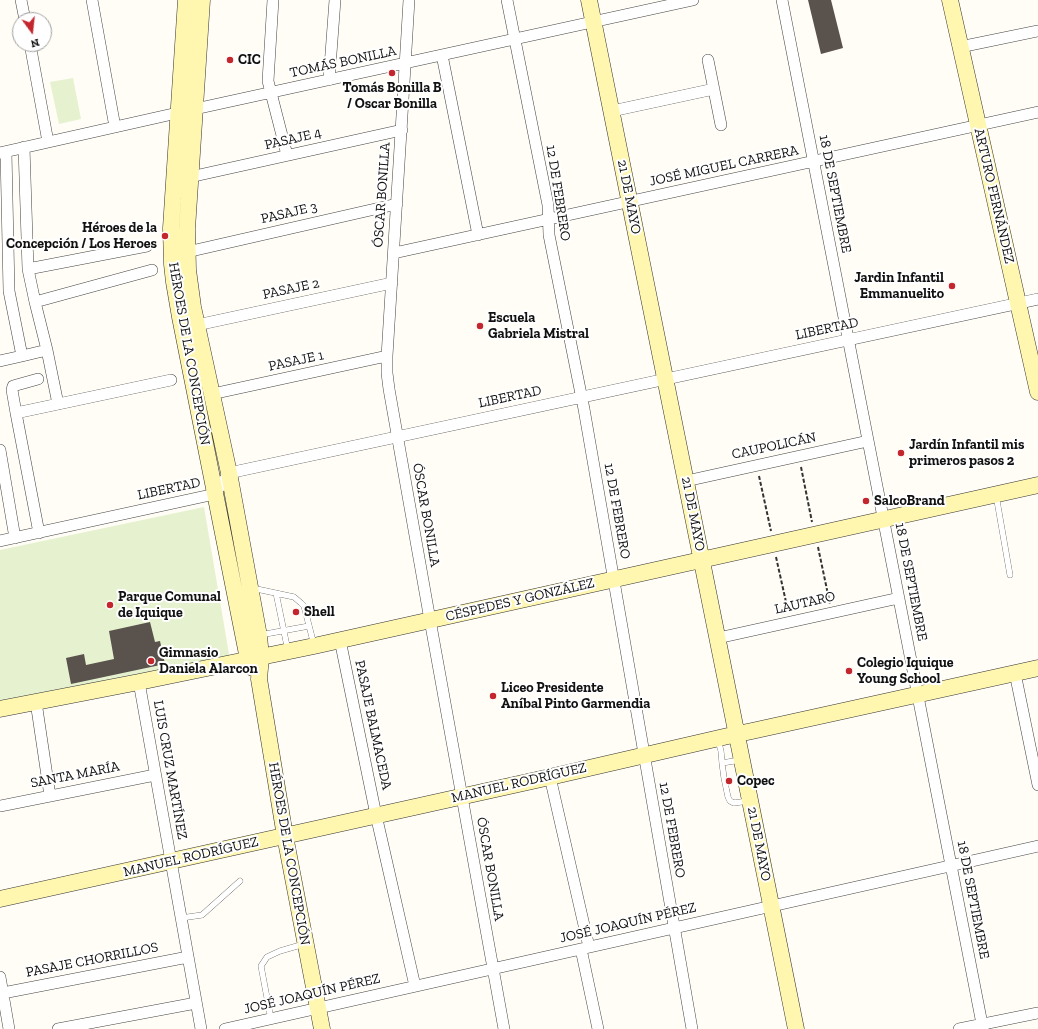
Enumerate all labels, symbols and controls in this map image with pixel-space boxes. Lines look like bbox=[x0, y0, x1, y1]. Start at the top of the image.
north arrow bbox=[12, 12, 52, 52]
text: N bbox=[29, 36, 41, 50]
street label: TOMÁS BONILLA bbox=[288, 43, 398, 81]
place label: CIC bbox=[238, 52, 261, 68]
marker: CIC bbox=[225, 55, 235, 65]
marker: Tomás Bonilla B / Oscar Bonilla bbox=[387, 68, 397, 78]
place label: Tomás Bonilla B / Oscar Bonilla bbox=[342, 80, 442, 112]
street label: PASAJE 4 bbox=[263, 124, 323, 154]
street label: ARTURO FERNÁNDEZ bbox=[970, 127, 1018, 265]
street label: 18 DE SEPTIEMBRE bbox=[815, 133, 855, 255]
street label: ÓSCAR BONILLA bbox=[370, 142, 394, 248]
street label: JOSÉ MIGUEL CARRERA bbox=[648, 142, 800, 190]
street label: 12 DE FEBRERO bbox=[542, 144, 574, 242]
street label: 21 DE MAYO bbox=[614, 158, 644, 236]
street label: PASAJE 3 bbox=[259, 198, 319, 228]
place label: Héroes de la Concepción / Los Heroes bbox=[6, 220, 157, 252]
marker: Héroes de la Concepción / Los Heroes bbox=[160, 231, 170, 241]
street label: HÉROES DE LA CONCEPCIÓN bbox=[165, 261, 213, 447]
place label: Jardin Infantil Emmanuelito bbox=[854, 270, 944, 302]
street label: PASAJE 2 bbox=[261, 275, 321, 303]
marker: Jardin Infantil Emmanuelito bbox=[947, 281, 957, 291]
place label: Escuela Gabriela Mistral bbox=[488, 310, 589, 342]
street label: LIBERTAD bbox=[794, 314, 860, 344]
marker: Escuela Gabriela Mistral bbox=[475, 321, 485, 331]
street label: PASAJE 1 bbox=[267, 347, 325, 375]
street label: LIBERTAD bbox=[477, 382, 543, 412]
street label: CAUPOLICÁN bbox=[730, 429, 818, 463]
place label: Jardín Infantil mis primeros pasos 2 bbox=[909, 437, 1024, 470]
marker: Jardín Infantil mis primeros pasos 2 bbox=[896, 448, 906, 458]
street label: ÓSCAR BONILLA bbox=[409, 462, 443, 568]
street label: 12 DE FEBRERO bbox=[600, 462, 634, 560]
street label: LIBERTAD bbox=[136, 474, 202, 504]
street label: 21 DE MAYO bbox=[678, 475, 708, 553]
place label: SalcoBrand bbox=[874, 493, 945, 509]
marker: SalcoBrand bbox=[861, 496, 871, 506]
street label: 18 DE SEPTIEMBRE bbox=[891, 521, 931, 643]
street label: CÉSPEDES Y GONZÁLEZ bbox=[444, 575, 596, 625]
street label: LAUTARO bbox=[773, 588, 837, 618]
place label: Parque Comunal de Iquique bbox=[118, 589, 221, 622]
marker: Parque Comunal de Iquique bbox=[105, 600, 115, 610]
place label: Shell bbox=[304, 604, 335, 620]
marker: Shell bbox=[291, 607, 301, 617]
place label: Gimnasio Daniela Alarcon bbox=[159, 645, 258, 678]
place label: Colegio Iquique Young School bbox=[857, 655, 954, 688]
marker: Gimnasio Daniela Alarcon bbox=[146, 656, 156, 666]
street label: PASAJE BALMACEDA bbox=[351, 659, 395, 791]
marker: Colegio Iquique Young School bbox=[844, 666, 854, 676]
place label: Liceo Presidente Aníbal Pinto Garmendia bbox=[501, 680, 650, 712]
marker: Liceo Presidente Aníbal Pinto Garmendia bbox=[488, 691, 498, 701]
street label: LUIS CRUZ MARTÍNEZ bbox=[149, 699, 191, 841]
street label: SANTA MARÍA bbox=[29, 758, 121, 792]
street label: MANUEL RODRÍGUEZ bbox=[450, 759, 588, 807]
street label: HÉROES DE LA CONCEPCIÓN bbox=[265, 761, 313, 947]
place label: Copec bbox=[737, 773, 775, 789]
marker: Copec bbox=[724, 776, 734, 786]
street label: 12 DE FEBRERO bbox=[655, 781, 689, 879]
street label: 21 DE MAYO bbox=[744, 805, 774, 883]
street label: ÓSCAR BONILLA bbox=[473, 816, 507, 922]
street label: MANUEL RODRÍGUEZ bbox=[122, 833, 260, 881]
street label: 18 DE SEPTIEMBRE bbox=[953, 839, 993, 961]
street label: JOSÉ JOAQUÍN PÉREZ bbox=[558, 899, 698, 947]
street label: PASAJE CHORRILLOS bbox=[24, 939, 160, 981]
street label: JOSÉ JOAQUÍN PÉREZ bbox=[242, 970, 382, 1018]

